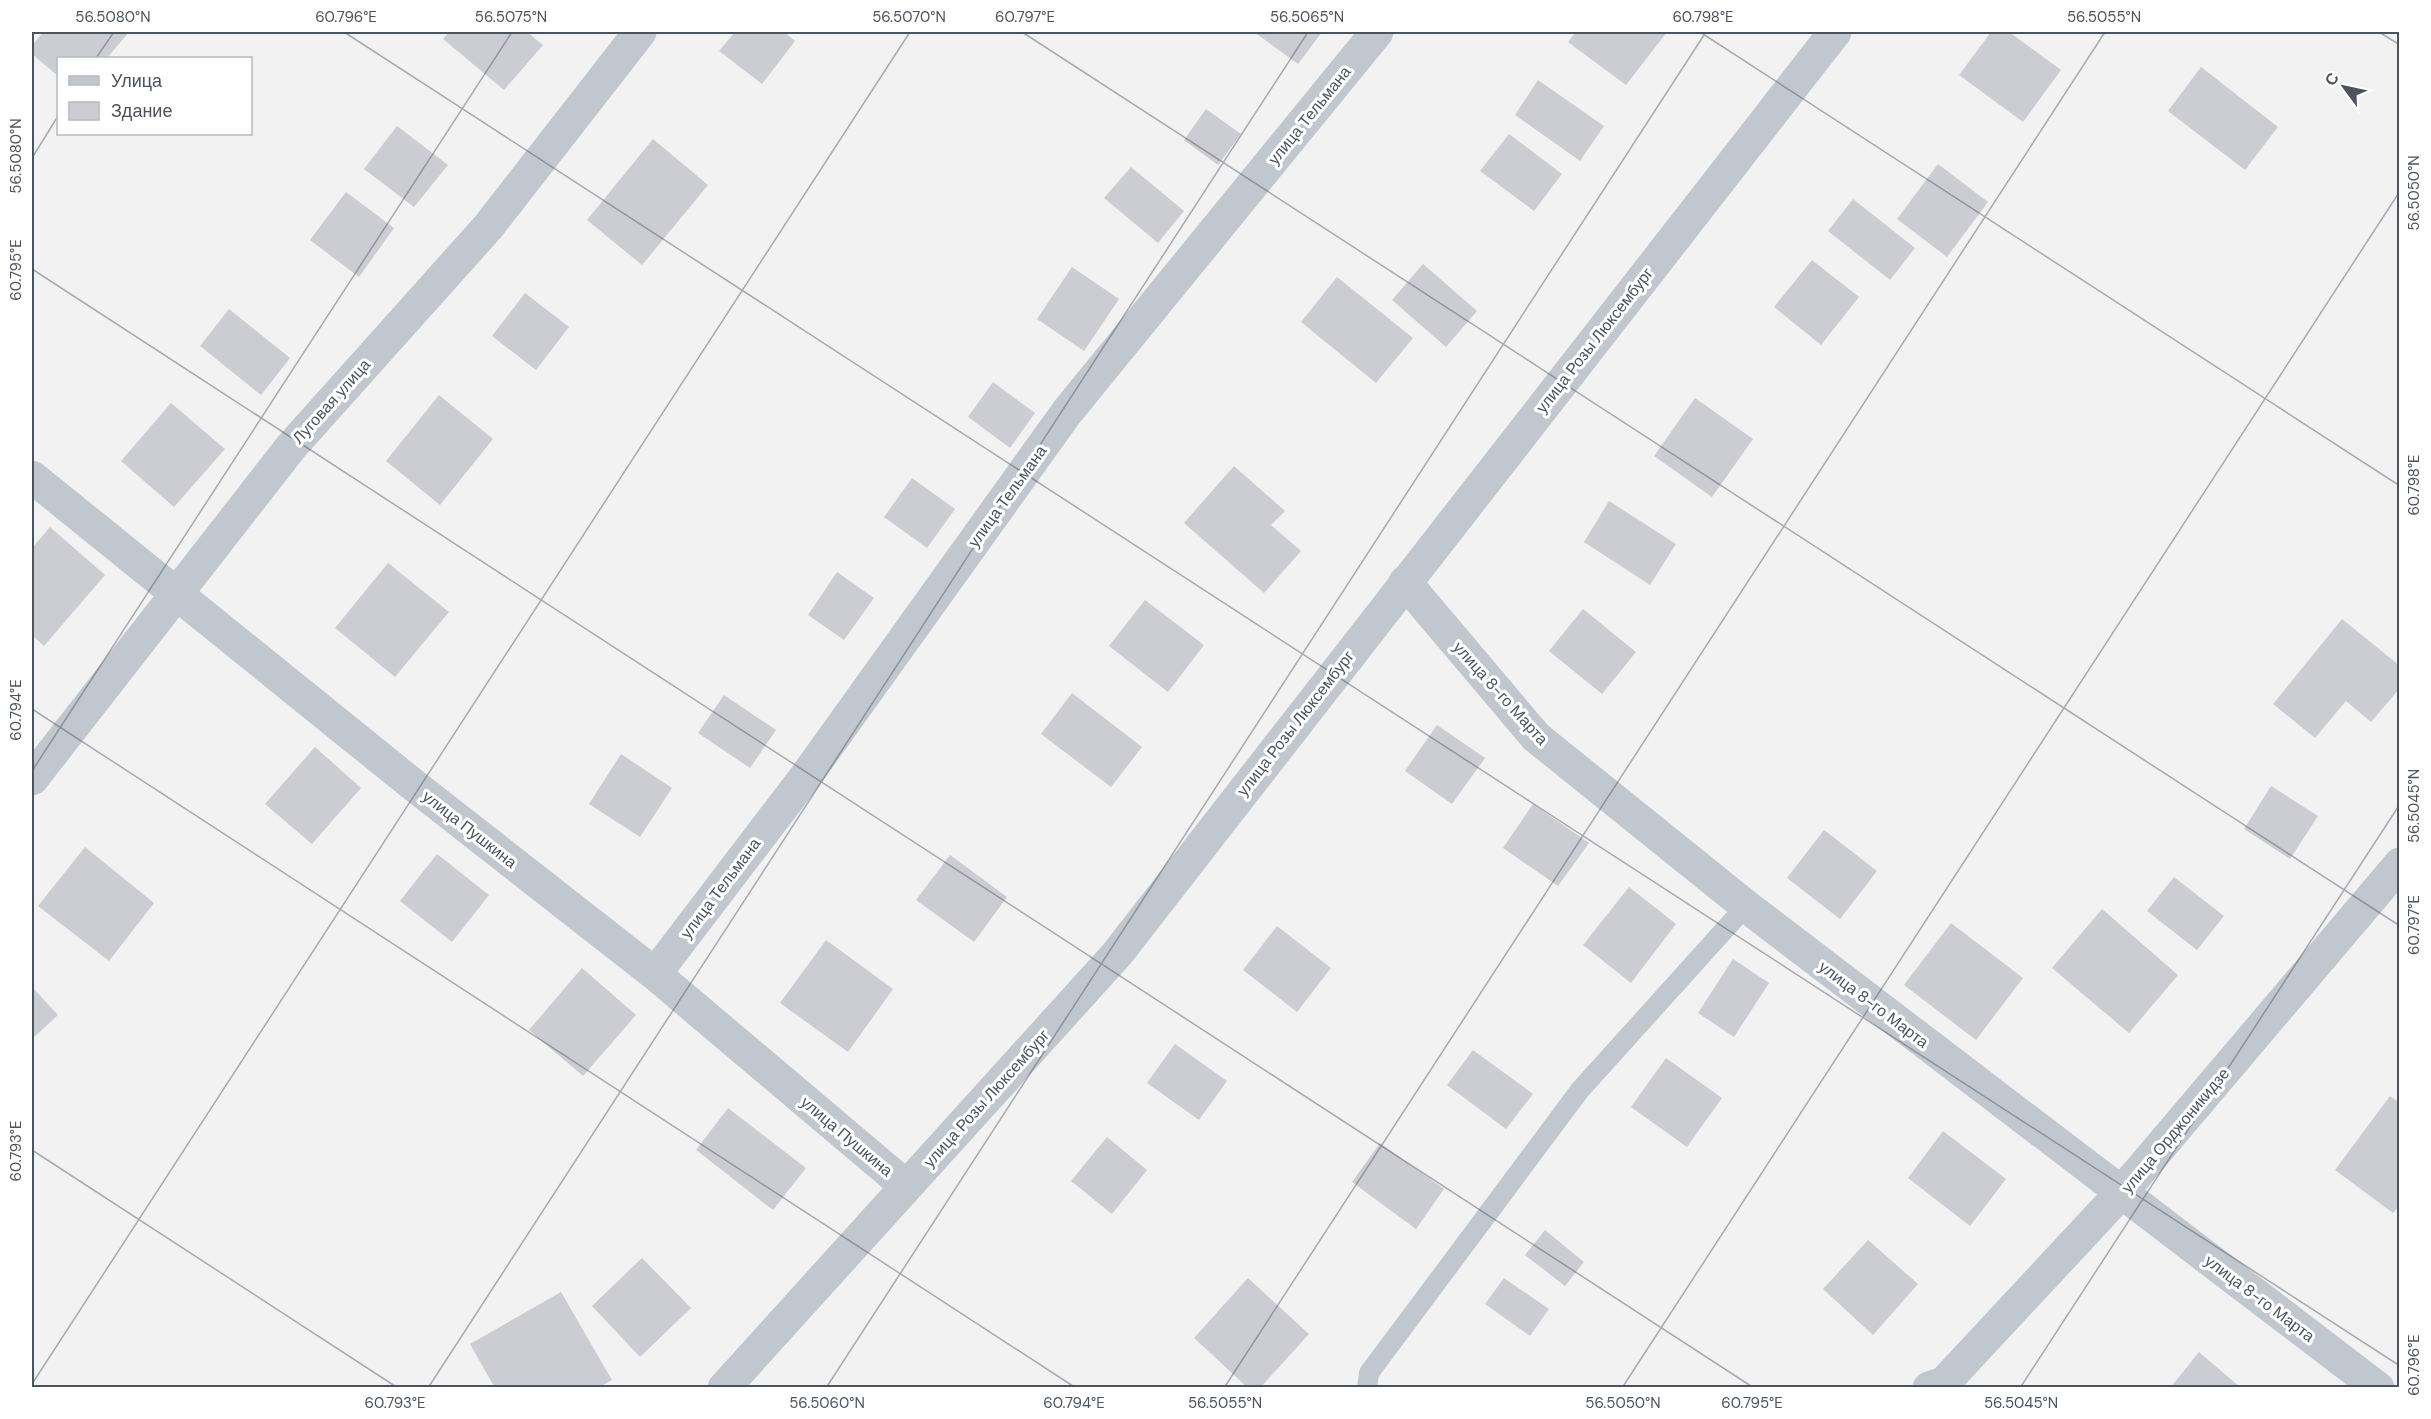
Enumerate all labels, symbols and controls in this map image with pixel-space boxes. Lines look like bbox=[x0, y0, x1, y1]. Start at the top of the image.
text: 56.5080°N bbox=[75, 7, 151, 27]
text: 60.796°E bbox=[315, 7, 377, 27]
text: 56.5075°N bbox=[475, 7, 547, 27]
text: 56.5070°N bbox=[872, 7, 946, 27]
text: 60.797°E bbox=[995, 7, 1055, 27]
text: 56.5065°N bbox=[1270, 7, 1344, 27]
text: 60.798°E bbox=[1672, 7, 1734, 27]
text: 56.5055°N bbox=[2067, 7, 2141, 27]
legend bbox=[57, 57, 252, 135]
north arrow bbox=[2314, 57, 2374, 117]
street label: улица Тельмана bbox=[1263, 62, 1356, 169]
text: С bbox=[2320, 68, 2344, 90]
text: Улица bbox=[111, 69, 163, 93]
text: Здание bbox=[111, 99, 172, 123]
text: 56.5080°N bbox=[6, 118, 26, 194]
text: 56.5050°N bbox=[2404, 155, 2424, 231]
text: 60.795°E bbox=[6, 239, 26, 301]
street label: улица Розы Люксембург bbox=[1531, 263, 1658, 417]
street label: Луговая улица bbox=[288, 354, 375, 448]
street label: улица Тельмана bbox=[963, 441, 1051, 551]
text: 60.798°E bbox=[2404, 454, 2424, 516]
street label: улица 8-го Марта bbox=[1449, 637, 1553, 750]
street label: улица Розы Люксембург bbox=[1232, 646, 1359, 800]
text: 60.794°E bbox=[6, 679, 26, 741]
text: 56.5045°N bbox=[2404, 769, 2424, 843]
street label: улица Пушкина bbox=[418, 786, 521, 873]
street label: улица Тельмана bbox=[676, 834, 765, 943]
text: 60.797°E bbox=[2404, 895, 2424, 955]
street label: улица 8-го Марта bbox=[1815, 956, 1933, 1053]
street label: улица Розы Люксембург bbox=[919, 1025, 1054, 1172]
street label: улица Орджоникидзе bbox=[2117, 1063, 2234, 1197]
street label: улица Пушкина bbox=[796, 1092, 897, 1181]
text: 60.793°E bbox=[6, 1121, 26, 1181]
street label: улица 8-го Марта bbox=[2201, 1250, 2319, 1347]
text: 60.796°E bbox=[2404, 1334, 2424, 1396]
text: 60.793°E bbox=[365, 1393, 425, 1413]
text: 56.5060°N bbox=[789, 1393, 865, 1413]
text: 60.794°E bbox=[1043, 1393, 1105, 1413]
text: 56.5055°N bbox=[1188, 1393, 1262, 1413]
text: 56.5050°N bbox=[1585, 1393, 1661, 1413]
text: 60.795°E bbox=[1721, 1393, 1783, 1413]
text: 56.5045°N bbox=[1984, 1393, 2058, 1413]

